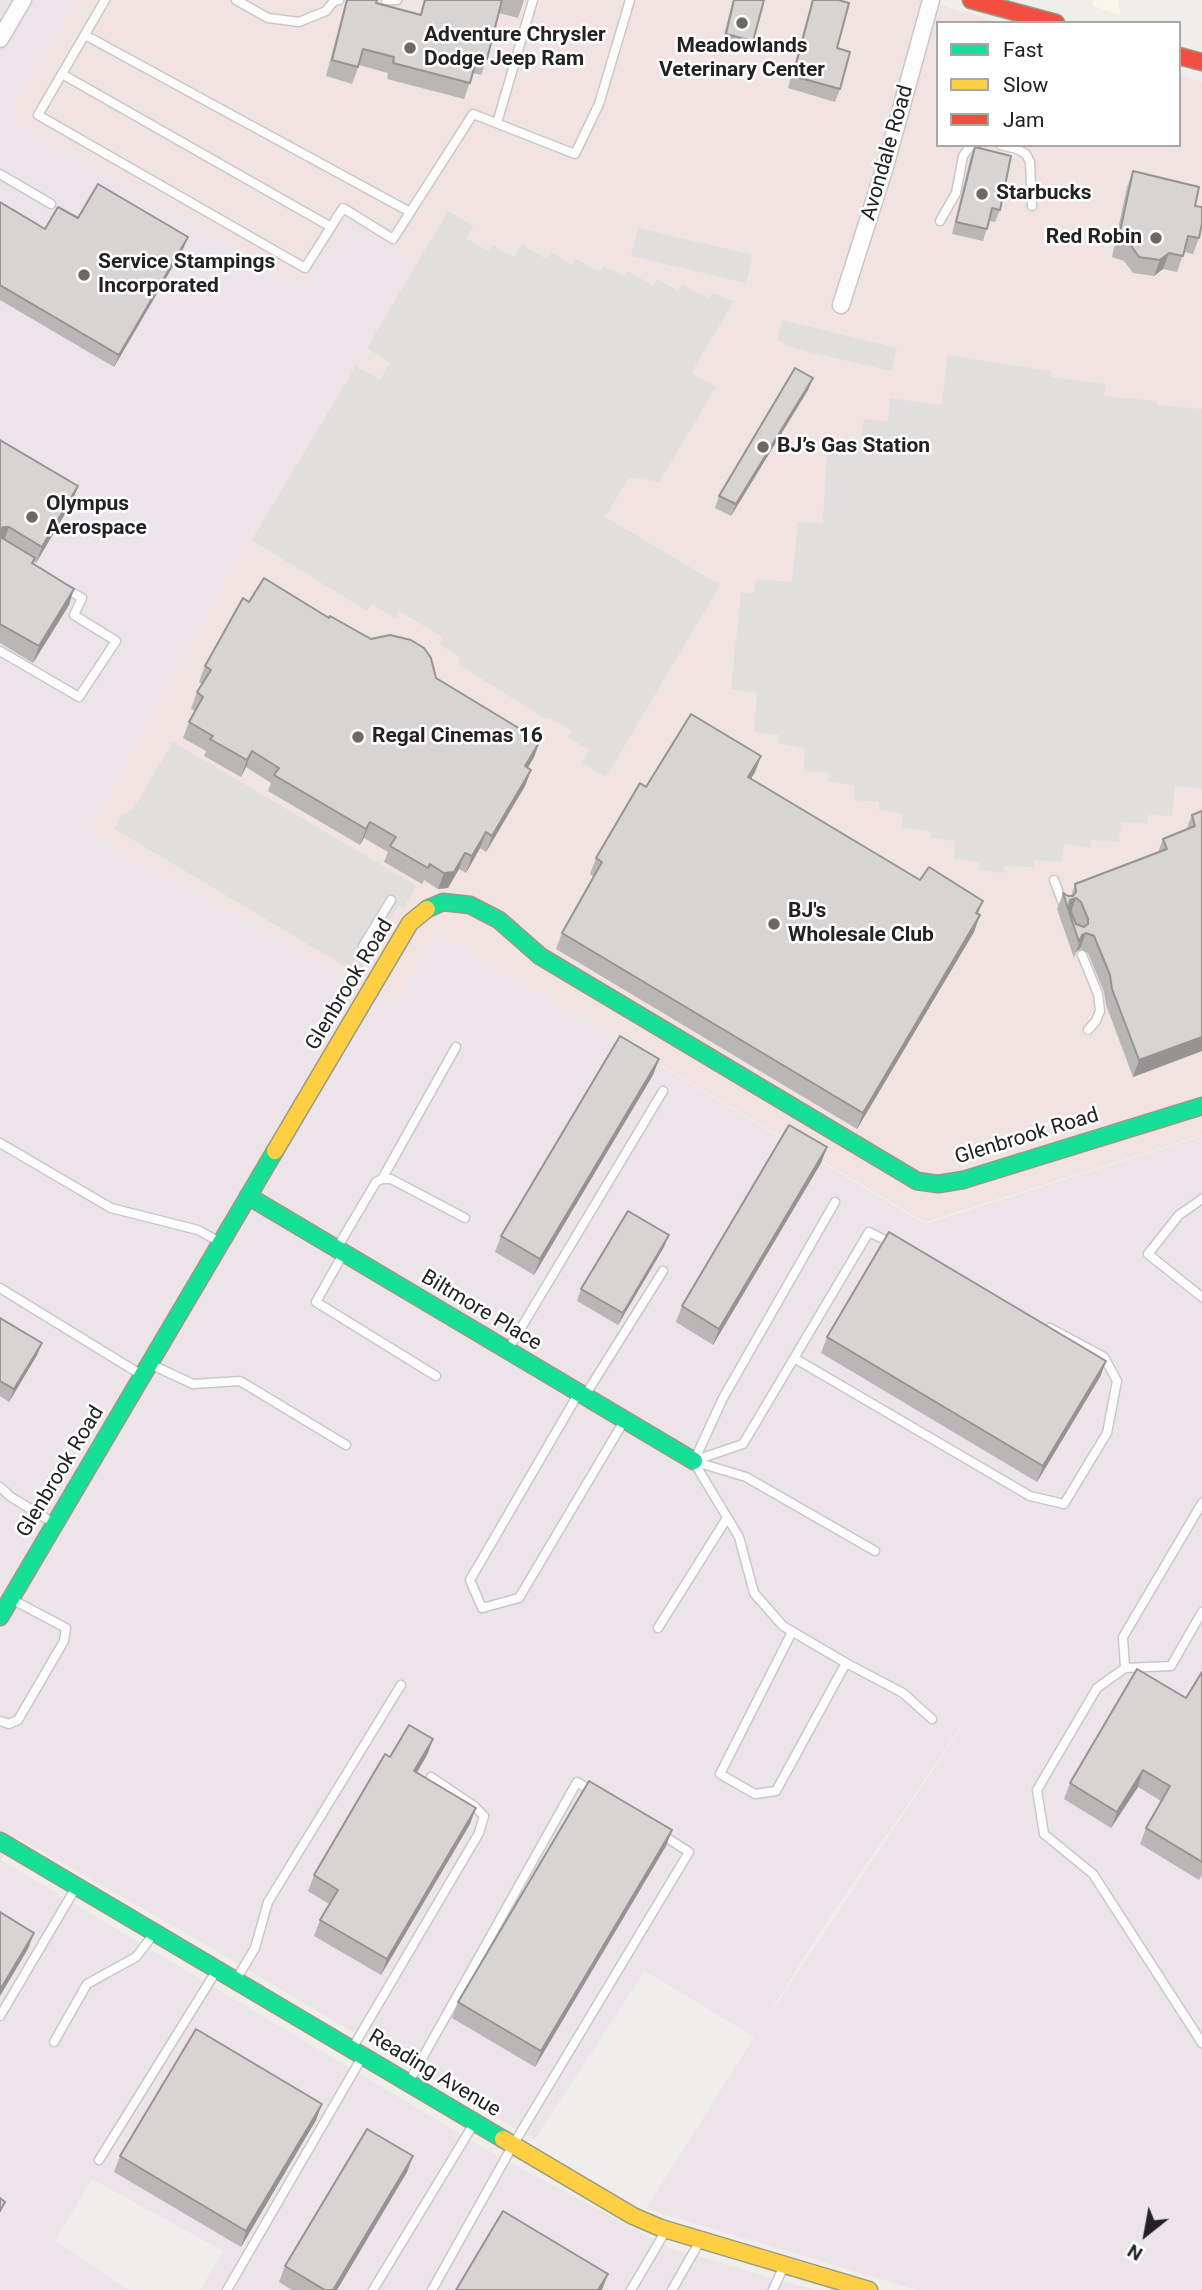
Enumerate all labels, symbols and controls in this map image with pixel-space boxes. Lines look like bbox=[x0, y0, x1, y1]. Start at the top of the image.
marker: Meadowlands Veterinary Center bbox=[734, 15, 750, 31]
legend bbox=[936, 21, 1181, 147]
place label: Adventure Chrysler Dodge Jeep Ram bbox=[424, 23, 606, 73]
place label: Meadowlands Veterinary Center bbox=[659, 34, 825, 84]
text: Fast bbox=[1003, 38, 1043, 62]
marker: Adventure Chrysler Dodge Jeep Ram bbox=[402, 40, 418, 56]
text: Slow bbox=[1003, 73, 1048, 97]
street label: Avondale Road bbox=[857, 82, 919, 224]
text: Jam bbox=[1003, 108, 1044, 132]
place label: Starbucks bbox=[996, 181, 1091, 207]
marker: Starbucks bbox=[974, 186, 990, 202]
place label: Red Robin bbox=[1046, 225, 1142, 251]
marker: Red Robin bbox=[1148, 230, 1164, 246]
place label: Service Stampings Incorporated bbox=[98, 250, 275, 300]
marker: Service Stampings Incorporated bbox=[76, 267, 92, 283]
place label: BJ’s Gas Station bbox=[777, 434, 930, 460]
marker: BJ’s Gas Station bbox=[755, 439, 771, 455]
place label: Olympus Aerospace bbox=[46, 492, 147, 542]
marker: Olympus Aerospace bbox=[24, 509, 40, 525]
place label: Regal Cinemas 16 bbox=[372, 724, 543, 750]
marker: Regal Cinemas 16 bbox=[350, 729, 366, 745]
place label: BJ's Wholesale Club bbox=[788, 899, 934, 949]
street label: Glenbrook Road bbox=[301, 915, 399, 1055]
marker: BJ's Wholesale Club bbox=[766, 916, 782, 932]
street label: Glenbrook Road bbox=[952, 1103, 1102, 1171]
street label: Biltmore Place bbox=[416, 1265, 546, 1357]
street label: Glenbrook Road bbox=[12, 1402, 110, 1542]
street label: Reading Avenue bbox=[363, 2025, 505, 2123]
north arrow bbox=[1111, 2199, 1181, 2269]
text: N bbox=[1123, 2239, 1147, 2266]

